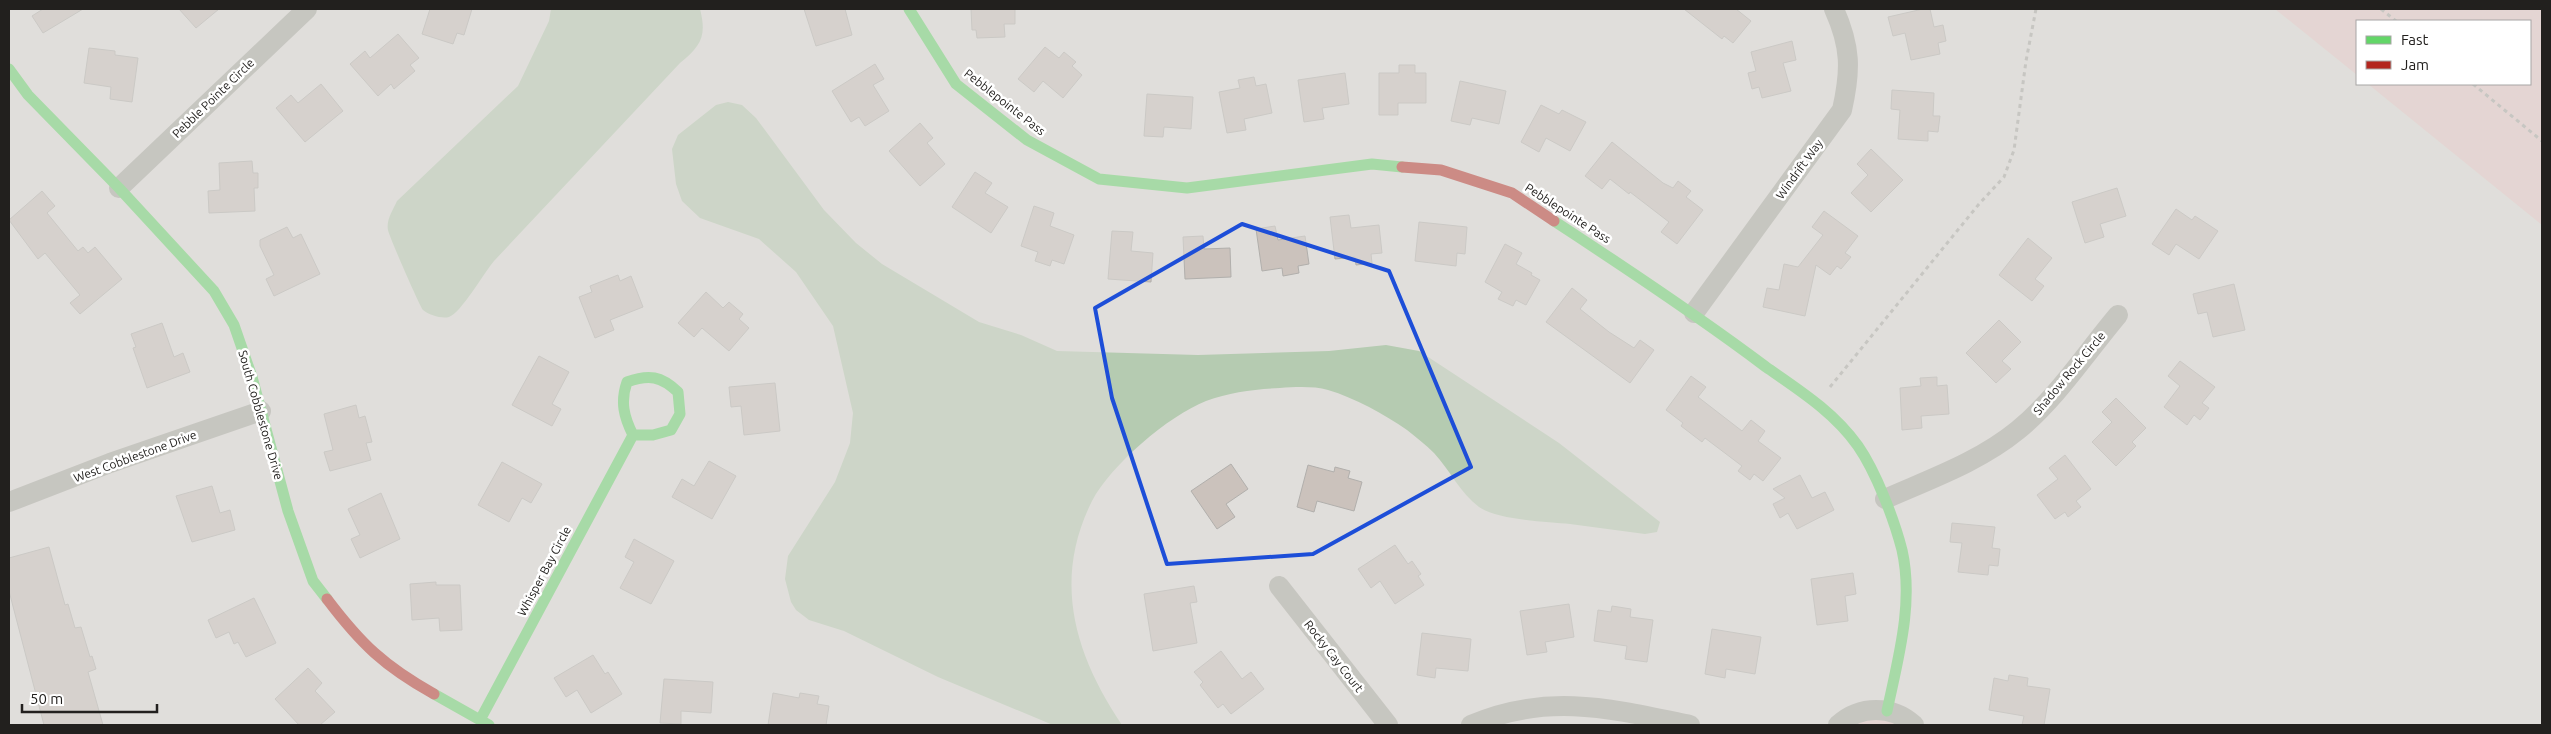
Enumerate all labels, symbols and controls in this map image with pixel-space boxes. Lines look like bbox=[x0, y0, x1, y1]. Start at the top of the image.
legend bbox=[2356, 20, 2531, 85]
text: Fast bbox=[2401, 31, 2429, 48]
street label: Pebble Pointe Circle bbox=[170, 56, 256, 140]
text: Jam bbox=[2401, 56, 2429, 73]
street label: Pebblepointe Pass bbox=[962, 66, 1048, 138]
street label: Windrift Way bbox=[1773, 137, 1825, 201]
street label: Pebblepointe Pass bbox=[1523, 181, 1613, 245]
street label: Shadow Rock Circle bbox=[2030, 329, 2108, 417]
street label: South Cobblestone Drive bbox=[236, 349, 286, 481]
street label: West Cobblestone Drive bbox=[72, 428, 198, 484]
street label: Whisper Bay Circle bbox=[515, 524, 573, 618]
street label: Rocky Cay Court bbox=[1302, 618, 1366, 695]
scale bar bbox=[22, 682, 158, 714]
text: 50 m bbox=[30, 690, 63, 707]

